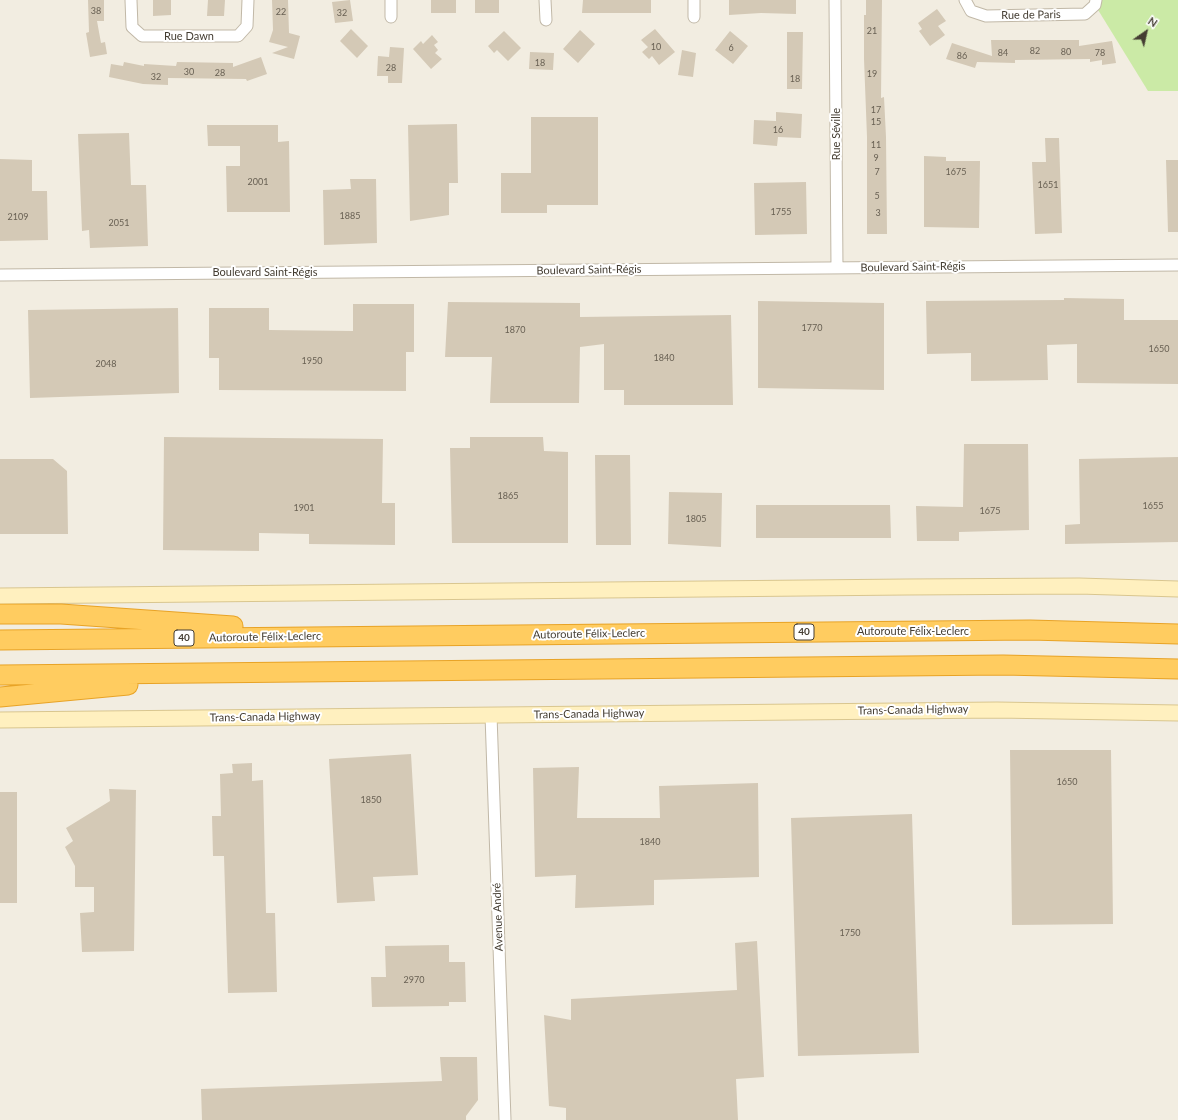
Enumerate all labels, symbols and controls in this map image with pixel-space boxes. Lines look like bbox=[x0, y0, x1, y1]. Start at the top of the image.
house number: 38 bbox=[91, 6, 101, 16]
house number: 22 bbox=[276, 7, 286, 17]
house number: 32 bbox=[337, 8, 347, 18]
street label: Rue de Paris bbox=[1001, 8, 1061, 22]
north arrow bbox=[1126, 12, 1166, 52]
text: N bbox=[1146, 14, 1160, 29]
house number: 21 bbox=[867, 26, 877, 36]
street label: Rue Dawn bbox=[164, 29, 214, 43]
house number: 10 bbox=[651, 42, 661, 52]
house number: 6 bbox=[728, 43, 734, 53]
house number: 82 bbox=[1030, 46, 1040, 56]
house number: 80 bbox=[1061, 47, 1071, 57]
house number: 84 bbox=[998, 48, 1008, 58]
house number: 78 bbox=[1095, 48, 1105, 58]
house number: 86 bbox=[957, 51, 967, 61]
house number: 18 bbox=[535, 58, 545, 68]
house number: 28 bbox=[386, 63, 396, 73]
house number: 30 bbox=[184, 67, 194, 77]
house number: 28 bbox=[215, 68, 225, 78]
house number: 19 bbox=[867, 69, 877, 79]
house number: 32 bbox=[151, 72, 161, 82]
house number: 18 bbox=[790, 74, 800, 84]
house number: 17 bbox=[871, 105, 881, 115]
street label: Rue Séville bbox=[829, 108, 843, 160]
house number: 15 bbox=[871, 117, 881, 127]
house number: 16 bbox=[773, 125, 783, 135]
house number: 11 bbox=[871, 140, 881, 150]
house number: 9 bbox=[873, 153, 879, 163]
house number: 7 bbox=[874, 167, 880, 177]
house number: 1675 bbox=[946, 167, 966, 177]
house number: 2001 bbox=[248, 177, 268, 187]
house number: 1651 bbox=[1038, 180, 1058, 190]
house number: 5 bbox=[874, 191, 880, 201]
house number: 1755 bbox=[771, 207, 791, 217]
house number: 3 bbox=[875, 208, 881, 218]
house number: 1885 bbox=[340, 211, 360, 221]
house number: 2109 bbox=[8, 212, 28, 222]
house number: 2051 bbox=[109, 218, 129, 228]
street label: Boulevard Saint-Régis bbox=[860, 259, 966, 275]
street label: Boulevard Saint-Régis bbox=[536, 262, 642, 278]
street label: Boulevard Saint-Régis bbox=[212, 265, 318, 279]
house number: 1770 bbox=[802, 323, 822, 333]
house number: 1870 bbox=[505, 325, 525, 335]
house number: 1650 bbox=[1149, 344, 1169, 354]
house number: 1840 bbox=[654, 353, 674, 363]
house number: 1950 bbox=[302, 356, 322, 366]
house number: 2048 bbox=[96, 359, 116, 369]
house number: 1865 bbox=[498, 491, 518, 501]
house number: 1655 bbox=[1143, 501, 1163, 511]
house number: 1901 bbox=[294, 503, 314, 513]
house number: 1675 bbox=[980, 506, 1000, 516]
house number: 1805 bbox=[686, 514, 706, 524]
road number: 40 bbox=[794, 624, 814, 640]
street label: Autoroute Félix-Leclerc bbox=[857, 624, 969, 638]
street label: Autoroute Félix-Leclerc bbox=[533, 626, 645, 642]
street label: Autoroute Félix-Leclerc bbox=[209, 629, 321, 645]
road number: 40 bbox=[174, 630, 194, 646]
street label: Trans-Canada Highway bbox=[857, 702, 969, 718]
street label: Trans-Canada Highway bbox=[533, 706, 645, 722]
street label: Trans-Canada Highway bbox=[209, 709, 321, 725]
house number: 1650 bbox=[1057, 777, 1077, 787]
house number: 1850 bbox=[361, 795, 381, 805]
house number: 1840 bbox=[640, 837, 660, 847]
street label: Avenue André bbox=[490, 883, 506, 951]
house number: 1750 bbox=[840, 928, 860, 938]
house number: 2970 bbox=[404, 975, 424, 985]

